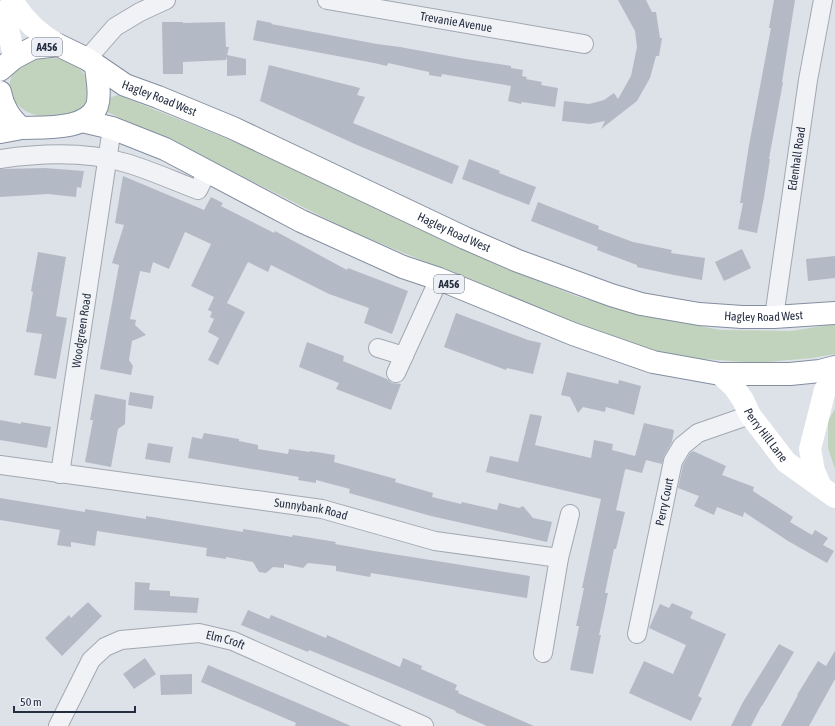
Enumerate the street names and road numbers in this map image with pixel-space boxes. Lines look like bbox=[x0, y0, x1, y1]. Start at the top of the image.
street label: Trevanie Avenue bbox=[419, 9, 493, 35]
road number: A456 bbox=[32, 38, 62, 56]
street label: Hagley Road West bbox=[120, 77, 199, 119]
street label: Edenhall Road bbox=[785, 126, 808, 192]
street label: Hagley Road West bbox=[415, 209, 493, 255]
road number: A456 bbox=[434, 275, 464, 293]
street label: Woodgreen Road bbox=[69, 292, 94, 369]
street label: Hagley Road West bbox=[724, 308, 804, 324]
street label: Perry Hill Lane bbox=[741, 406, 791, 465]
street label: Perry Court bbox=[653, 476, 676, 527]
street label: Sunnybank Road bbox=[273, 496, 349, 523]
street label: Elm Croft bbox=[205, 628, 248, 653]

